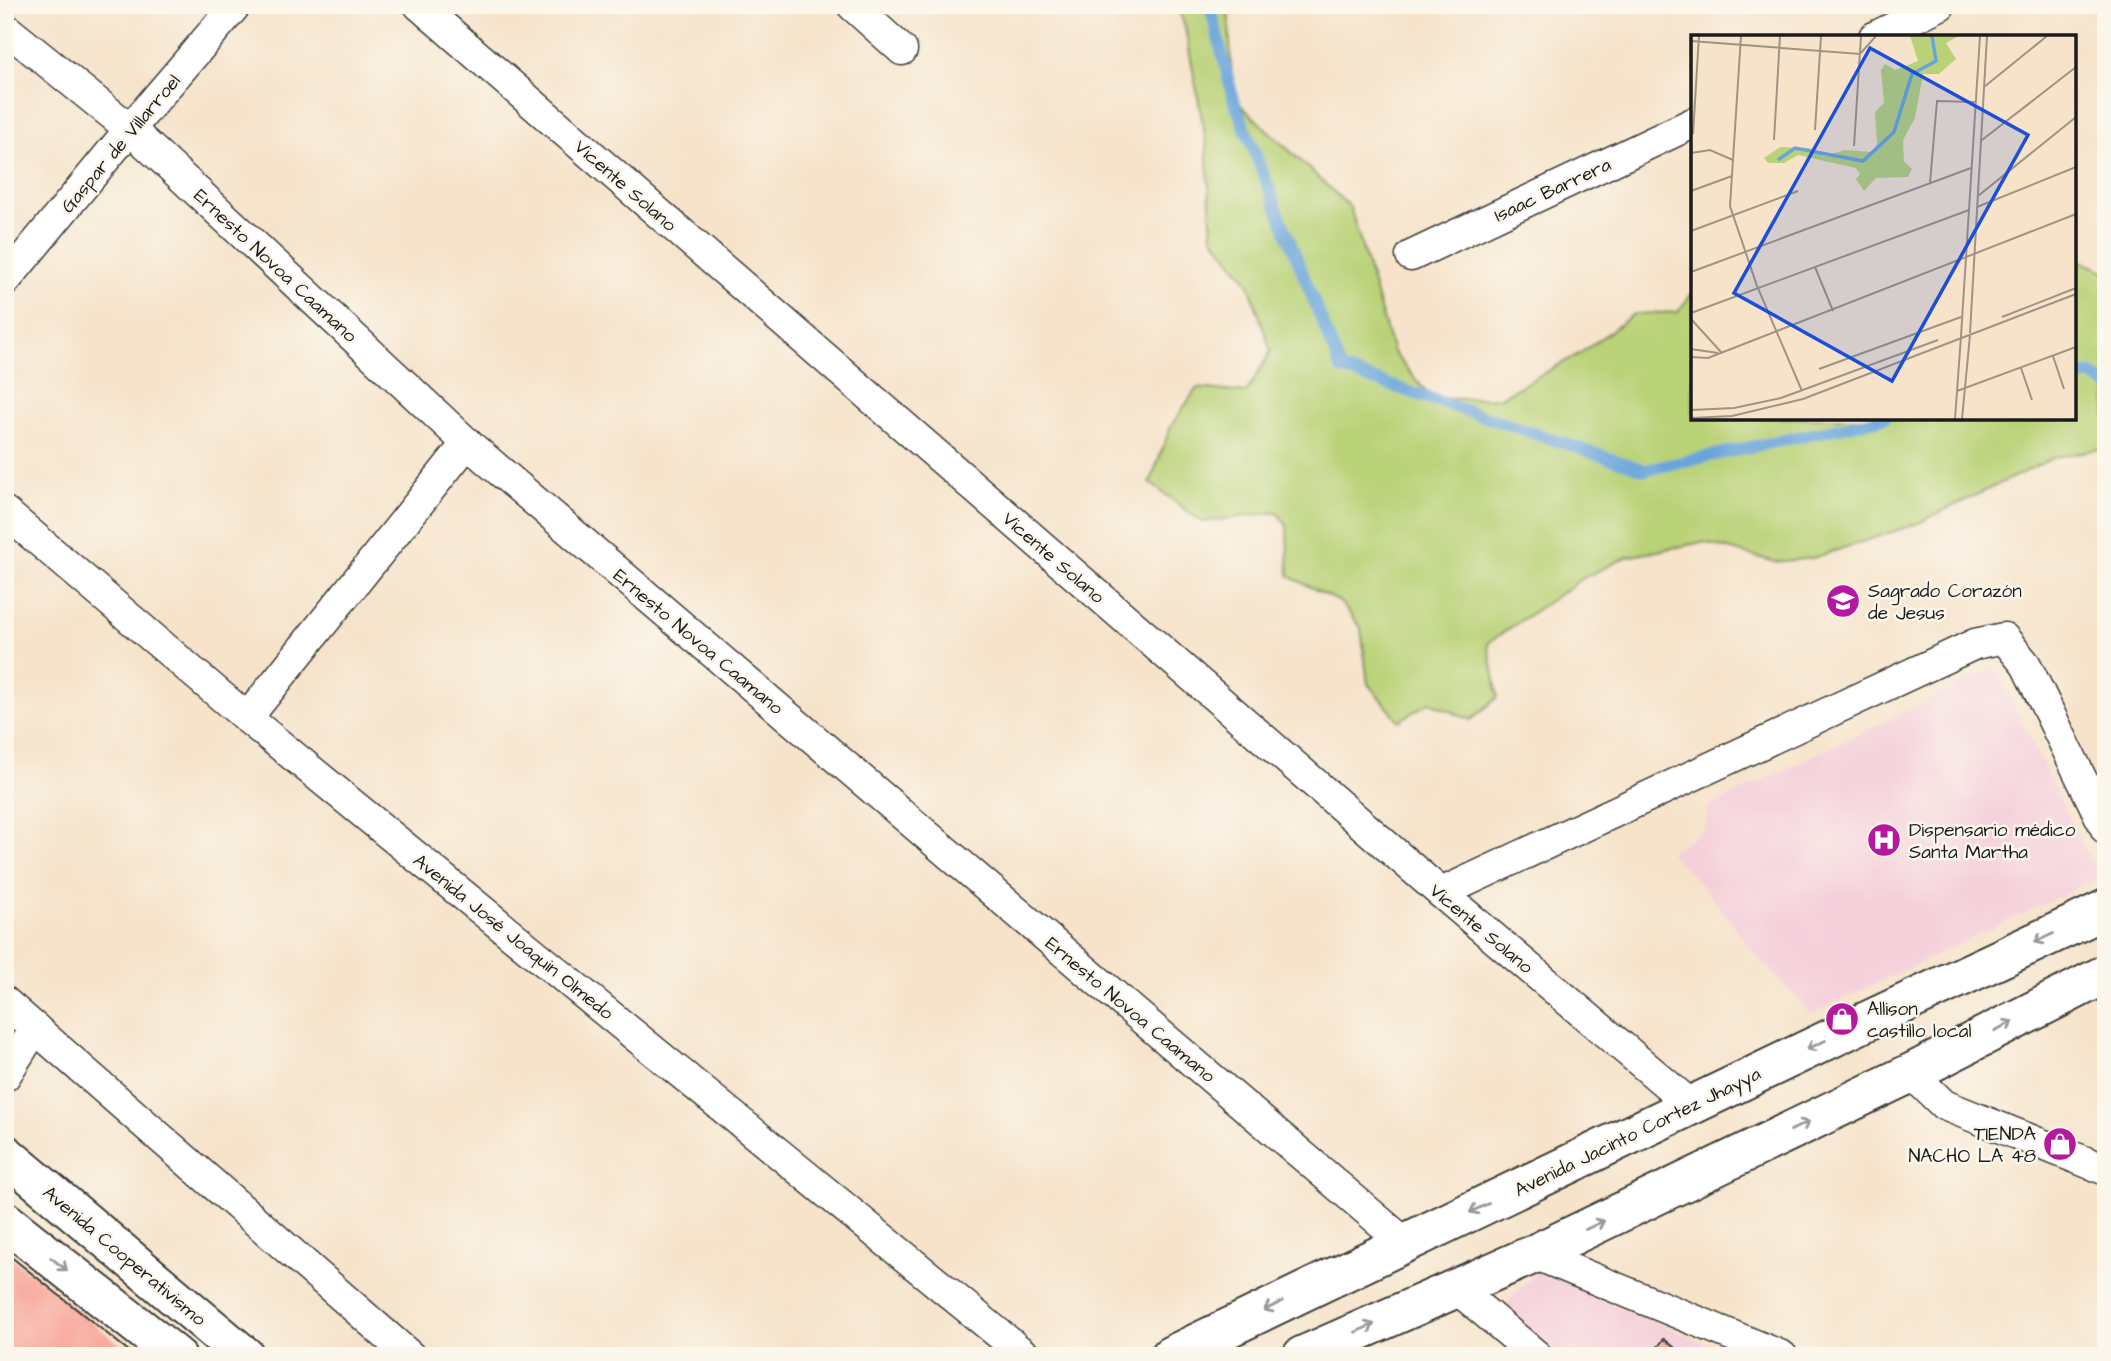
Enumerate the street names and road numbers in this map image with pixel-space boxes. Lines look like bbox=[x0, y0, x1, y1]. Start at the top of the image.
street label: Gaspar de Villarroel bbox=[55, 69, 187, 219]
street label: Vicente Solano bbox=[568, 134, 682, 238]
street label: Isaac Barrera bbox=[1490, 151, 1616, 229]
street label: Ernesto Novoa Caamano bbox=[187, 183, 363, 349]
street label: Vicente Solano bbox=[996, 506, 1110, 610]
street label: Ernesto Novoa Caamano bbox=[607, 563, 789, 722]
street label: Avenida José Joaquin Olmedo bbox=[407, 848, 619, 1027]
street label: Vicente Solano bbox=[1423, 878, 1539, 981]
street label: Ernesto Novoa Caamano bbox=[1039, 931, 1221, 1090]
street label: Avenida Jacinto Cortez Jhayya bbox=[1510, 1061, 1766, 1205]
street label: Avenida Cooperativismo bbox=[37, 1180, 212, 1333]

